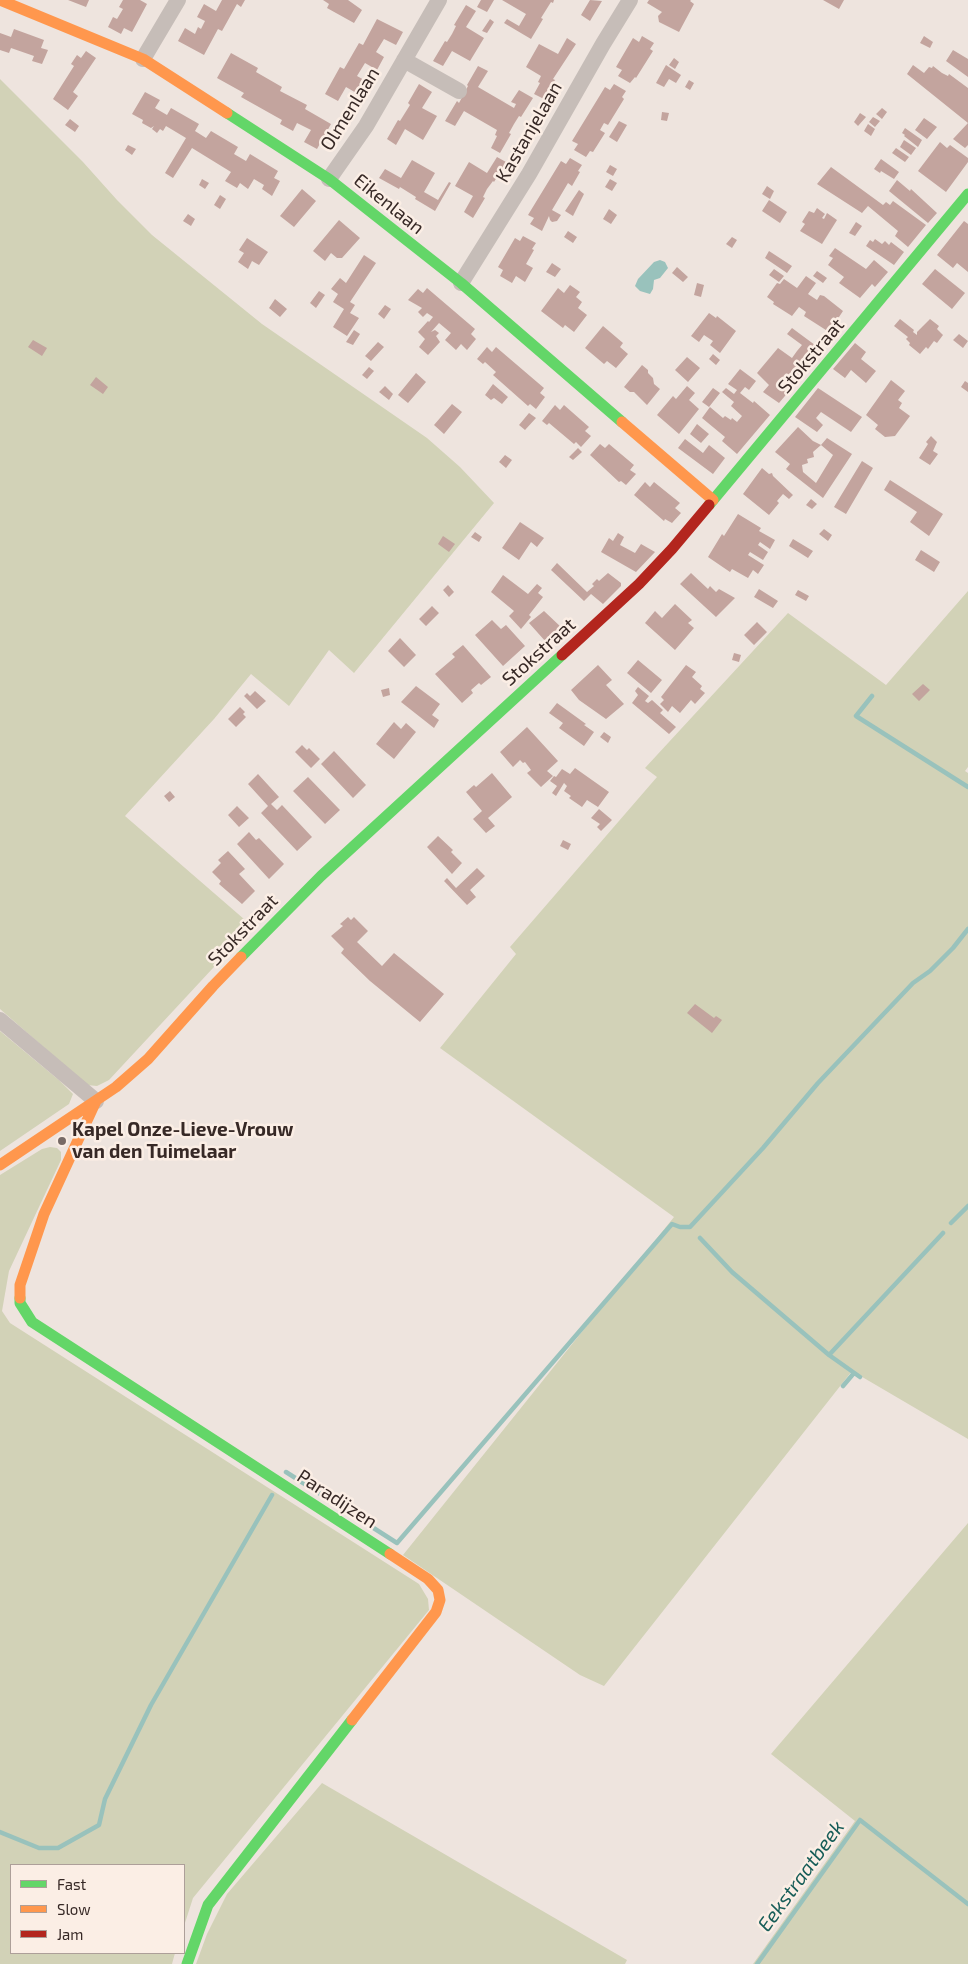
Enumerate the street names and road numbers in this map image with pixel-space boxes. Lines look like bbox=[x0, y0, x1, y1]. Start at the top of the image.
street label: Olmenlaan bbox=[315, 63, 385, 155]
street label: Kastanjelaan bbox=[491, 78, 567, 186]
street label: Eikenlaan bbox=[349, 169, 429, 239]
street label: Stokstraat bbox=[773, 314, 849, 398]
street label: Stokstraat bbox=[498, 613, 580, 691]
street label: Stokstraat bbox=[203, 889, 283, 971]
street label: Paradijzen bbox=[293, 1465, 381, 1533]

